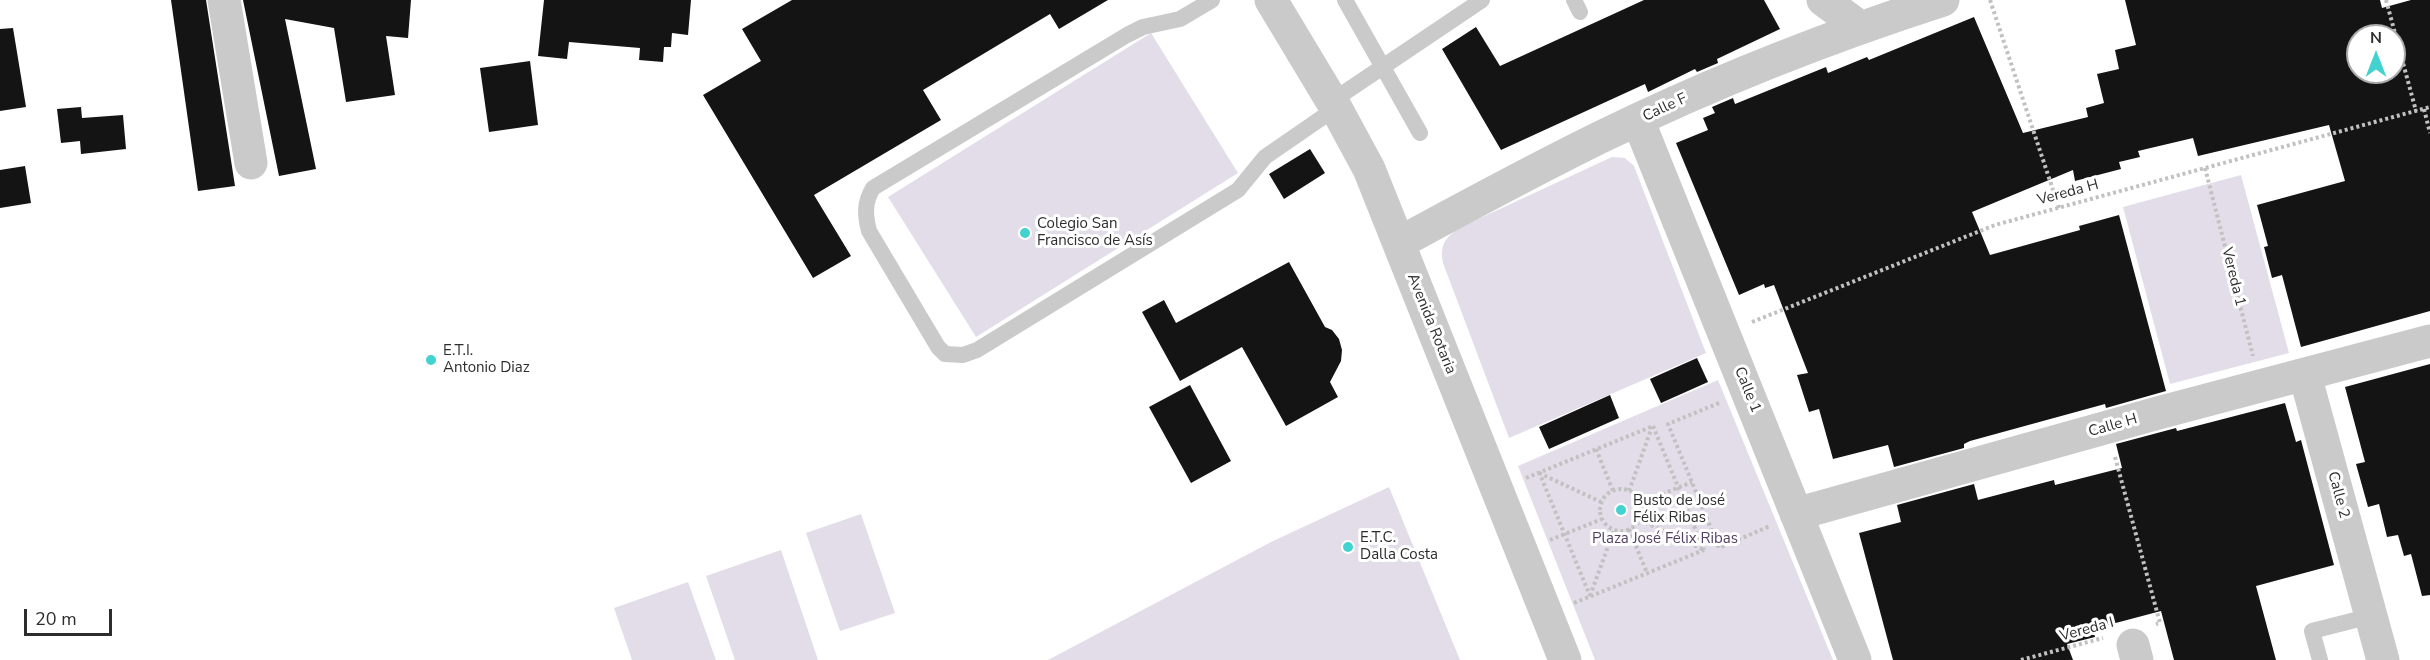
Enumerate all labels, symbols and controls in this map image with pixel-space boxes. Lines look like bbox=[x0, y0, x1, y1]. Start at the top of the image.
north arrow bbox=[2346, 24, 2406, 84]
text: N bbox=[2370, 27, 2382, 49]
street label: Calle F bbox=[1640, 90, 1690, 126]
street label: Vereda H bbox=[2035, 176, 2101, 210]
place label: Colegio San Francisco de Asís bbox=[1037, 215, 1153, 250]
marker: Colegio San Francisco de Asís bbox=[1018, 226, 1032, 240]
street label: Vereda 1 bbox=[2217, 246, 2249, 308]
street label: Avenida Rotaria bbox=[1403, 271, 1459, 377]
place label: E.T.I. Antonio Diaz bbox=[443, 342, 530, 377]
marker: E.T.I. Antonio Diaz bbox=[424, 353, 438, 367]
street label: Calle 1 bbox=[1730, 365, 1764, 415]
street label: Calle H bbox=[2087, 410, 2139, 442]
street label: Calle 2 bbox=[2323, 470, 2353, 520]
place label: Busto de José Félix Ribas bbox=[1633, 492, 1725, 527]
marker: Busto de José Félix Ribas bbox=[1614, 503, 1628, 517]
place label: E.T.C. Dalla Costa bbox=[1360, 529, 1438, 564]
park label: Plaza José Félix Ribas bbox=[1592, 530, 1738, 548]
marker: E.T.C. Dalla Costa bbox=[1341, 540, 1355, 554]
scale bar bbox=[27, 597, 116, 635]
text: 20 m bbox=[35, 607, 77, 631]
street label: Vereda I bbox=[2058, 614, 2116, 646]

